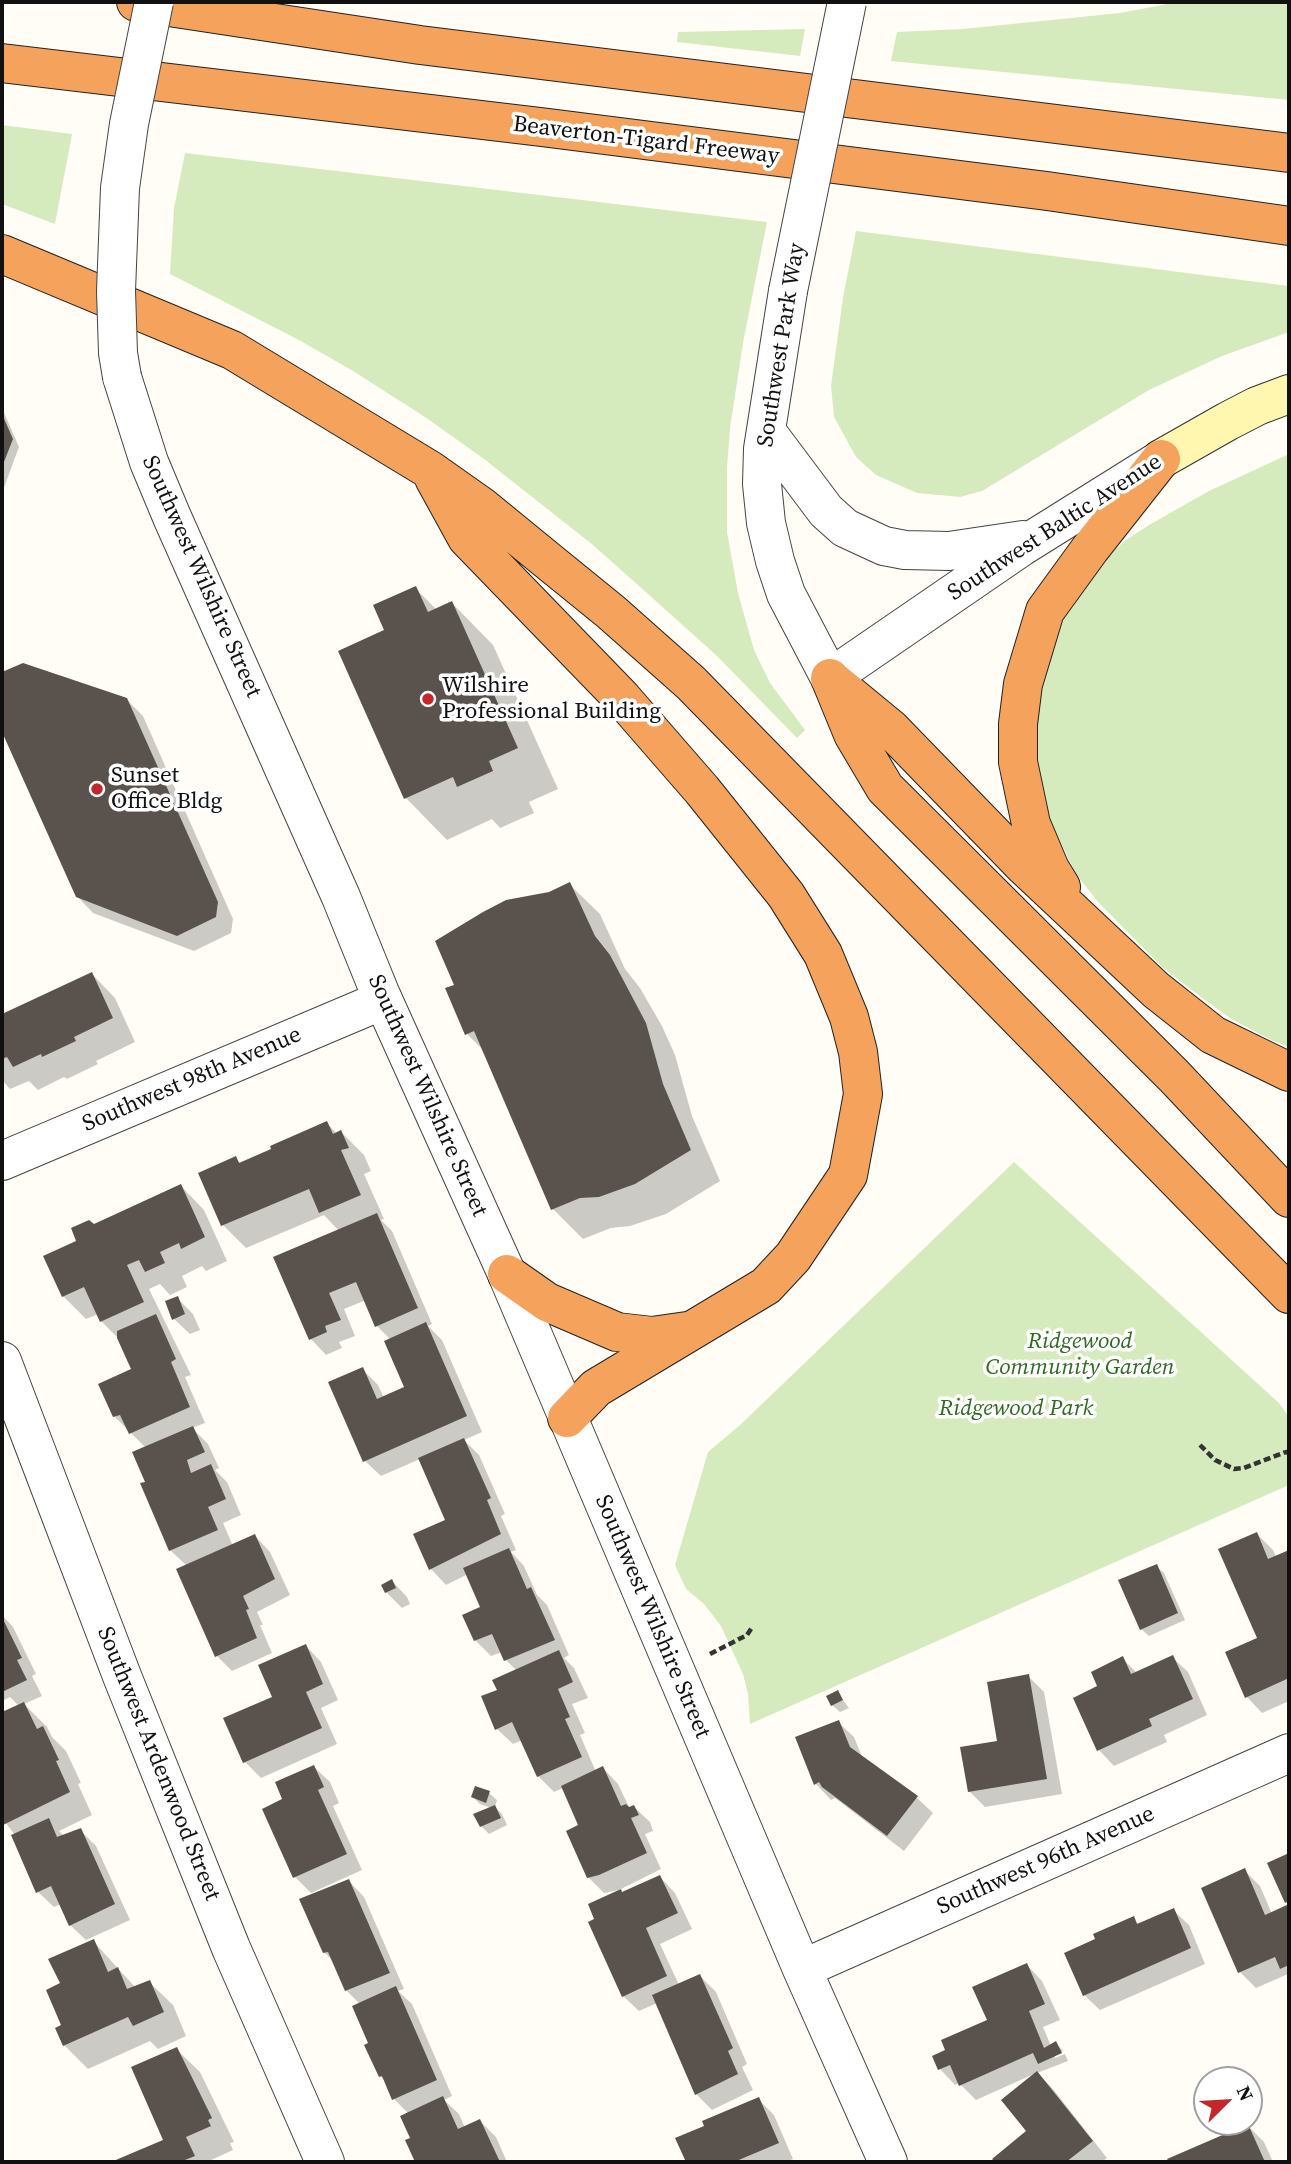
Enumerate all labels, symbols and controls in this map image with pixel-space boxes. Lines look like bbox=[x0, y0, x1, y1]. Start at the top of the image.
street label: Beaverton-Tigard Freeway bbox=[511, 111, 781, 171]
street label: Southwest Park Way bbox=[752, 241, 812, 449]
street label: Southwest Baltic Avenue bbox=[943, 449, 1167, 607]
street label: Southwest Wilshire Street bbox=[135, 452, 267, 702]
place label: Wilshire Professional Building bbox=[442, 672, 661, 726]
marker: Wilshire Professional Building bbox=[420, 691, 436, 707]
place label: Sunset Office Bldg bbox=[111, 762, 222, 816]
marker: Sunset Office Bldg bbox=[89, 781, 105, 797]
street label: Southwest Wilshire Street bbox=[361, 971, 493, 1221]
street label: Southwest 98th Avenue bbox=[78, 1021, 306, 1139]
park label: Ridgewood Community Garden bbox=[986, 1328, 1174, 1382]
park label: Ridgewood Park bbox=[939, 1395, 1093, 1423]
street label: Southwest Wilshire Street bbox=[588, 1491, 716, 1743]
street label: Southwest Ardenwood Street bbox=[90, 1623, 226, 1905]
street label: Southwest 96th Avenue bbox=[933, 1801, 1159, 1921]
north arrow bbox=[1193, 2066, 1263, 2136]
text: N bbox=[1231, 2082, 1260, 2105]

